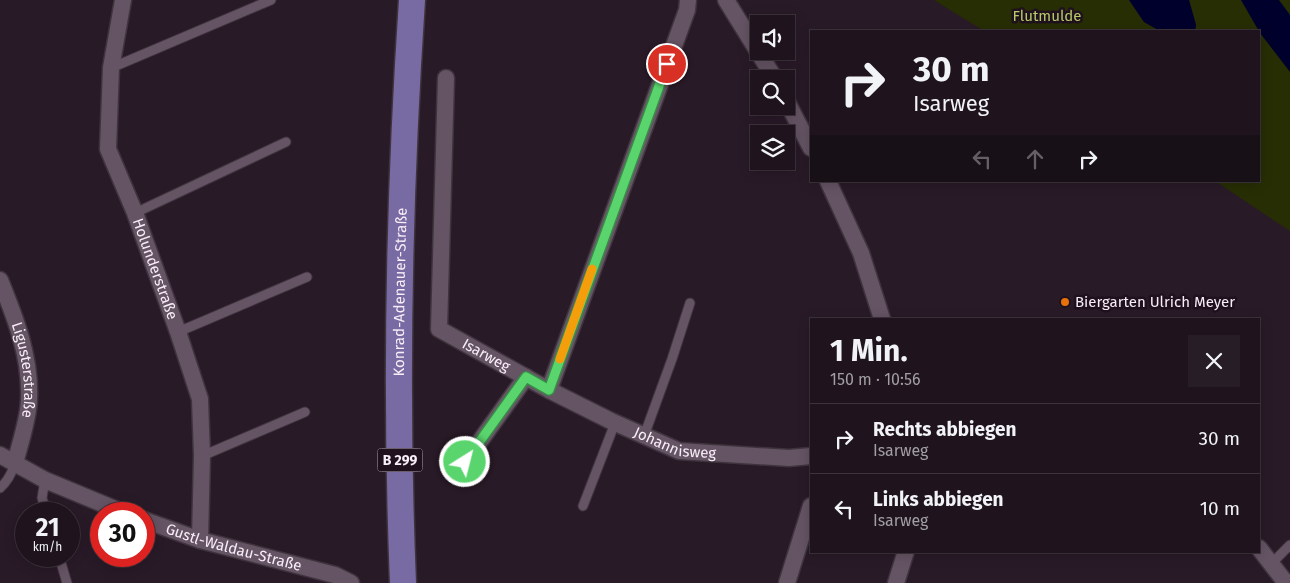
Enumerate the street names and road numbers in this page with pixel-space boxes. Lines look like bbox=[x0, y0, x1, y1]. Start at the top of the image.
street label: Konrad-Adenauer-Straße bbox=[390, 207, 411, 377]
street label: Holunderstraße bbox=[129, 216, 182, 322]
street label: Ligusterstraße bbox=[8, 320, 38, 419]
street label: Isarweg bbox=[459, 335, 513, 376]
street label: Johannisweg bbox=[631, 423, 717, 462]
road number: B 299 bbox=[378, 448, 422, 472]
street label: Gustl-Waldau-Straße bbox=[163, 520, 304, 575]

